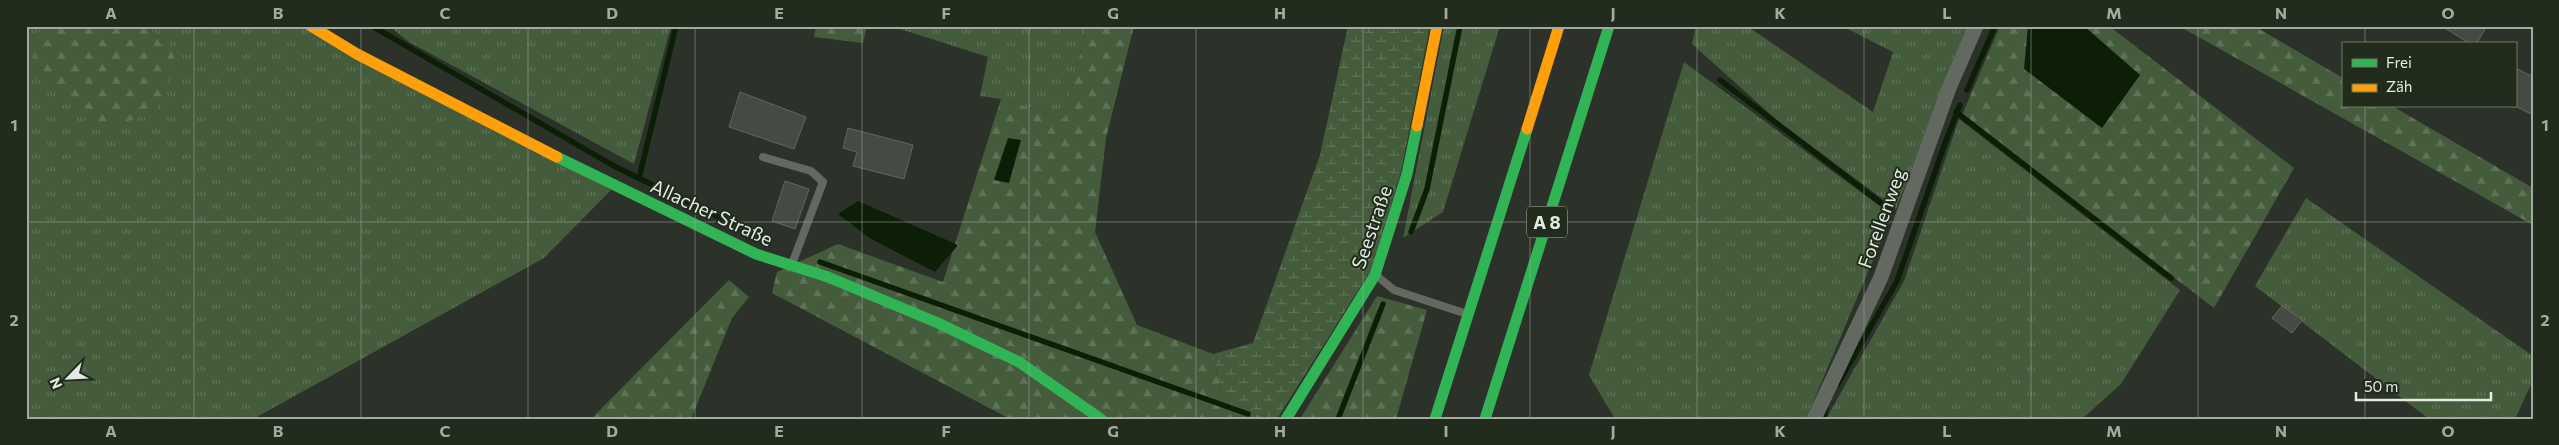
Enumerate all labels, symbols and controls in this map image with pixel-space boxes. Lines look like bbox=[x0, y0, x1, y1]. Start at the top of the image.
text: A bbox=[105, 3, 117, 22]
text: B bbox=[273, 3, 284, 22]
text: C bbox=[440, 3, 451, 22]
text: D bbox=[606, 3, 618, 22]
text: E bbox=[774, 3, 784, 22]
text: F bbox=[941, 3, 951, 22]
text: G bbox=[1107, 3, 1119, 22]
text: H bbox=[1274, 3, 1286, 22]
text: I bbox=[1443, 3, 1449, 22]
text: J bbox=[1610, 3, 1616, 22]
text: K bbox=[1774, 3, 1786, 22]
text: L bbox=[1942, 3, 1952, 22]
text: M bbox=[2106, 3, 2122, 22]
text: N bbox=[2275, 3, 2287, 22]
text: O bbox=[2441, 3, 2455, 22]
legend bbox=[2342, 42, 2516, 108]
text: Frei bbox=[2386, 53, 2412, 71]
text: Zäh bbox=[2386, 77, 2412, 95]
text: 1 bbox=[10, 115, 18, 134]
text: 1 bbox=[2541, 115, 2549, 134]
street label: Forellenweg bbox=[1852, 165, 1910, 271]
street label: Allacher Straße bbox=[647, 174, 777, 250]
street label: Seestraße bbox=[1346, 182, 1396, 272]
road number: A 8 bbox=[1527, 206, 1567, 238]
text: 2 bbox=[9, 310, 19, 329]
text: 2 bbox=[2540, 310, 2550, 329]
north arrow bbox=[42, 352, 92, 402]
scale bar bbox=[2356, 370, 2492, 402]
text: N bbox=[46, 375, 66, 392]
text: 50 m bbox=[2364, 377, 2398, 395]
text: A bbox=[105, 421, 117, 440]
text: B bbox=[273, 421, 284, 440]
text: C bbox=[440, 421, 451, 440]
text: D bbox=[606, 421, 618, 440]
text: E bbox=[774, 421, 784, 440]
text: F bbox=[941, 421, 951, 440]
text: G bbox=[1107, 421, 1119, 440]
text: H bbox=[1274, 421, 1286, 440]
text: I bbox=[1443, 421, 1449, 440]
text: J bbox=[1610, 421, 1616, 440]
text: K bbox=[1774, 421, 1786, 440]
text: L bbox=[1942, 421, 1952, 440]
text: M bbox=[2106, 421, 2122, 440]
text: N bbox=[2275, 421, 2287, 440]
text: O bbox=[2441, 421, 2455, 440]

